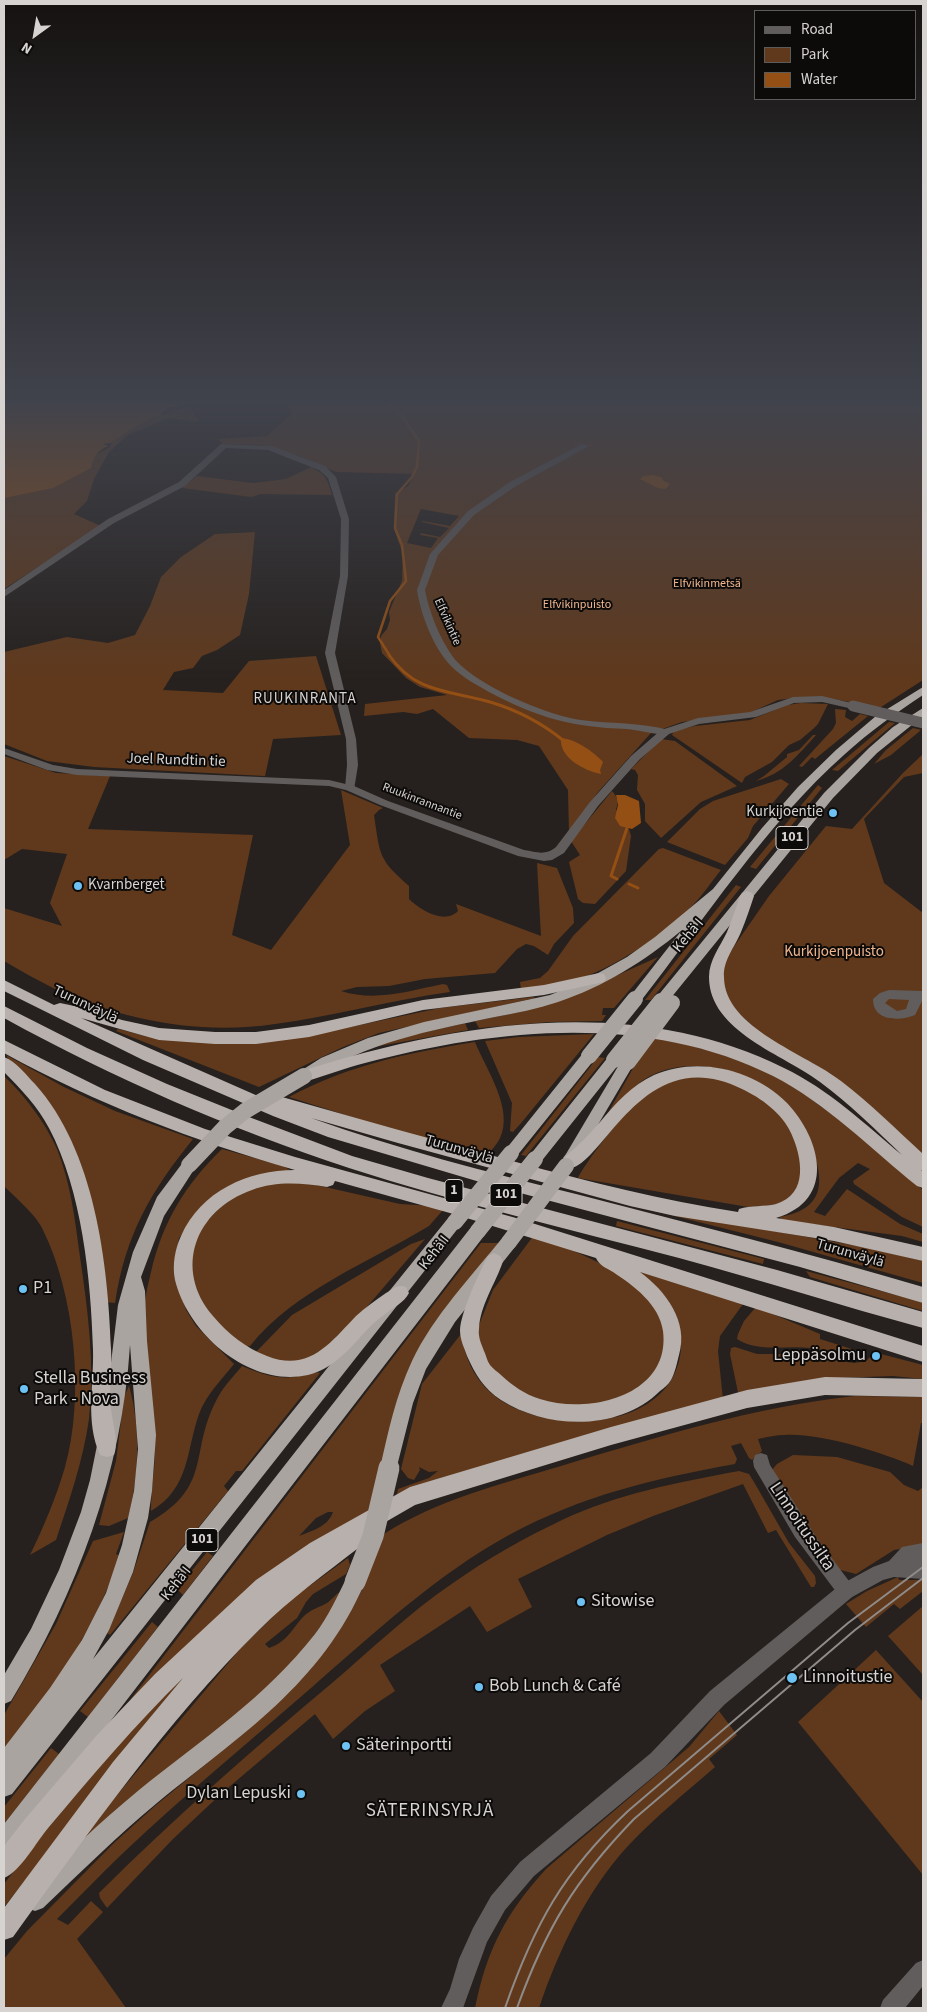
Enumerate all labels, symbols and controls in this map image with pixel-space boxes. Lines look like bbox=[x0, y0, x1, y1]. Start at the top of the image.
north arrow bbox=[10, 10, 60, 60]
legend bbox=[754, 10, 917, 100]
text: Road bbox=[801, 19, 833, 40]
text: N bbox=[18, 37, 36, 59]
text: Park bbox=[801, 44, 829, 65]
text: Water bbox=[801, 69, 837, 90]
park label: Elfvikinmetsä bbox=[673, 577, 741, 591]
street label: Elfvikintie bbox=[430, 596, 464, 648]
park label: Elfvikinpuisto bbox=[543, 598, 611, 612]
district label: RUUKINRANTA bbox=[252, 691, 358, 709]
street label: Joel Rundtin tie bbox=[126, 750, 226, 772]
street label: Ruukinrannantie bbox=[380, 780, 464, 824]
place label: Kurkijoentie bbox=[746, 804, 823, 822]
marker: Kurkijoentie bbox=[827, 807, 839, 819]
road number: 101 bbox=[776, 826, 808, 850]
place label: Kvarnberget bbox=[88, 877, 165, 895]
marker: Kvarnberget bbox=[72, 880, 84, 892]
street label: Kehä I bbox=[670, 915, 708, 957]
park label: Kurkijoenpuisto bbox=[784, 944, 884, 962]
street label: Turunväylä bbox=[50, 982, 120, 1028]
street label: Turunväylä bbox=[423, 1132, 495, 1168]
road number: 1 bbox=[445, 1180, 463, 1202]
road number: 101 bbox=[490, 1184, 522, 1206]
street label: Kehä I bbox=[416, 1232, 454, 1274]
street label: Turunväylä bbox=[814, 1236, 886, 1272]
place label: P1 bbox=[33, 1278, 52, 1300]
marker: P1 bbox=[17, 1283, 29, 1295]
place label: Leppäsolmu bbox=[773, 1345, 866, 1367]
marker: Leppäsolmu bbox=[870, 1350, 882, 1362]
place label: Stella Business Park - Nova bbox=[34, 1368, 146, 1410]
marker: Stella Business Park - Nova bbox=[18, 1383, 30, 1395]
street label: Linnoitussilta bbox=[764, 1479, 838, 1575]
road number: 101 bbox=[186, 1528, 218, 1552]
street label: Kehä I bbox=[158, 1563, 196, 1605]
place label: Sitowise bbox=[591, 1591, 654, 1613]
marker: Sitowise bbox=[575, 1596, 587, 1608]
place label: Linnoitustie bbox=[803, 1667, 893, 1689]
marker: Linnoitustie bbox=[785, 1671, 799, 1685]
place label: Bob Lunch & Café bbox=[489, 1676, 621, 1698]
marker: Bob Lunch & Café bbox=[473, 1681, 485, 1693]
place label: Säterinportti bbox=[356, 1735, 452, 1757]
marker: Säterinportti bbox=[340, 1740, 352, 1752]
place label: Dylan Lepuski bbox=[186, 1783, 291, 1805]
marker: Dylan Lepuski bbox=[295, 1788, 307, 1800]
district label: SÄTERINSYRJÄ bbox=[364, 1801, 496, 1823]

